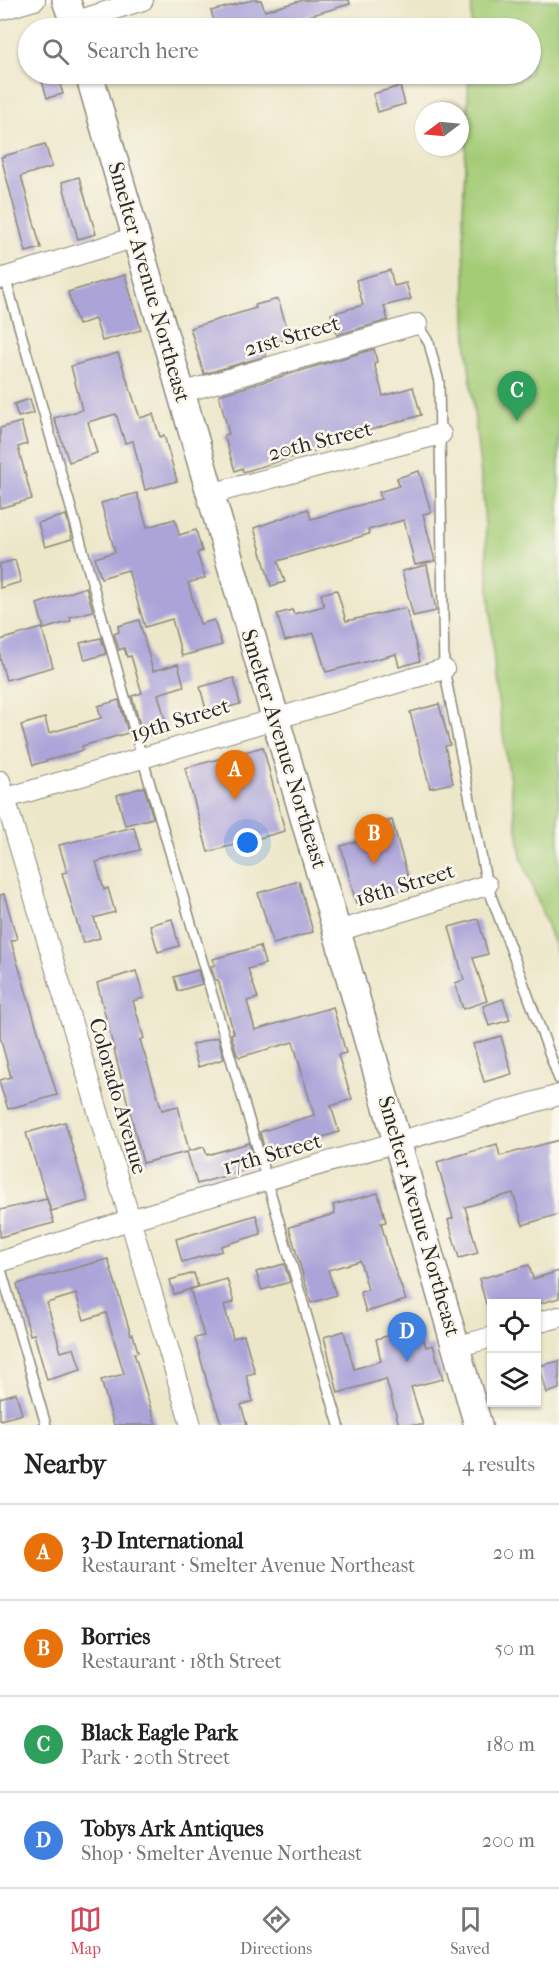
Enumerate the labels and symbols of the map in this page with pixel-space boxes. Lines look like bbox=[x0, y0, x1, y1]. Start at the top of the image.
north arrow bbox=[415, 102, 469, 156]
street label: Smelter Avenue Northeast bbox=[102, 159, 196, 405]
street label: 21st Street bbox=[241, 310, 343, 362]
pin: C bbox=[498, 372, 536, 421]
street label: 20th Street bbox=[265, 415, 375, 466]
street label: Smelter Avenue Northeast bbox=[235, 626, 333, 872]
street label: 19th Street bbox=[127, 693, 233, 747]
pin: A bbox=[216, 750, 254, 800]
pin: B bbox=[354, 814, 394, 864]
your location bbox=[233, 828, 262, 857]
street label: 18th Street bbox=[352, 858, 458, 912]
street label: Colorado Avenue bbox=[83, 1015, 153, 1177]
street label: Smelter Avenue Northeast bbox=[372, 1093, 466, 1339]
street label: 17th Street bbox=[220, 1127, 324, 1180]
pin: D bbox=[388, 1312, 426, 1362]

